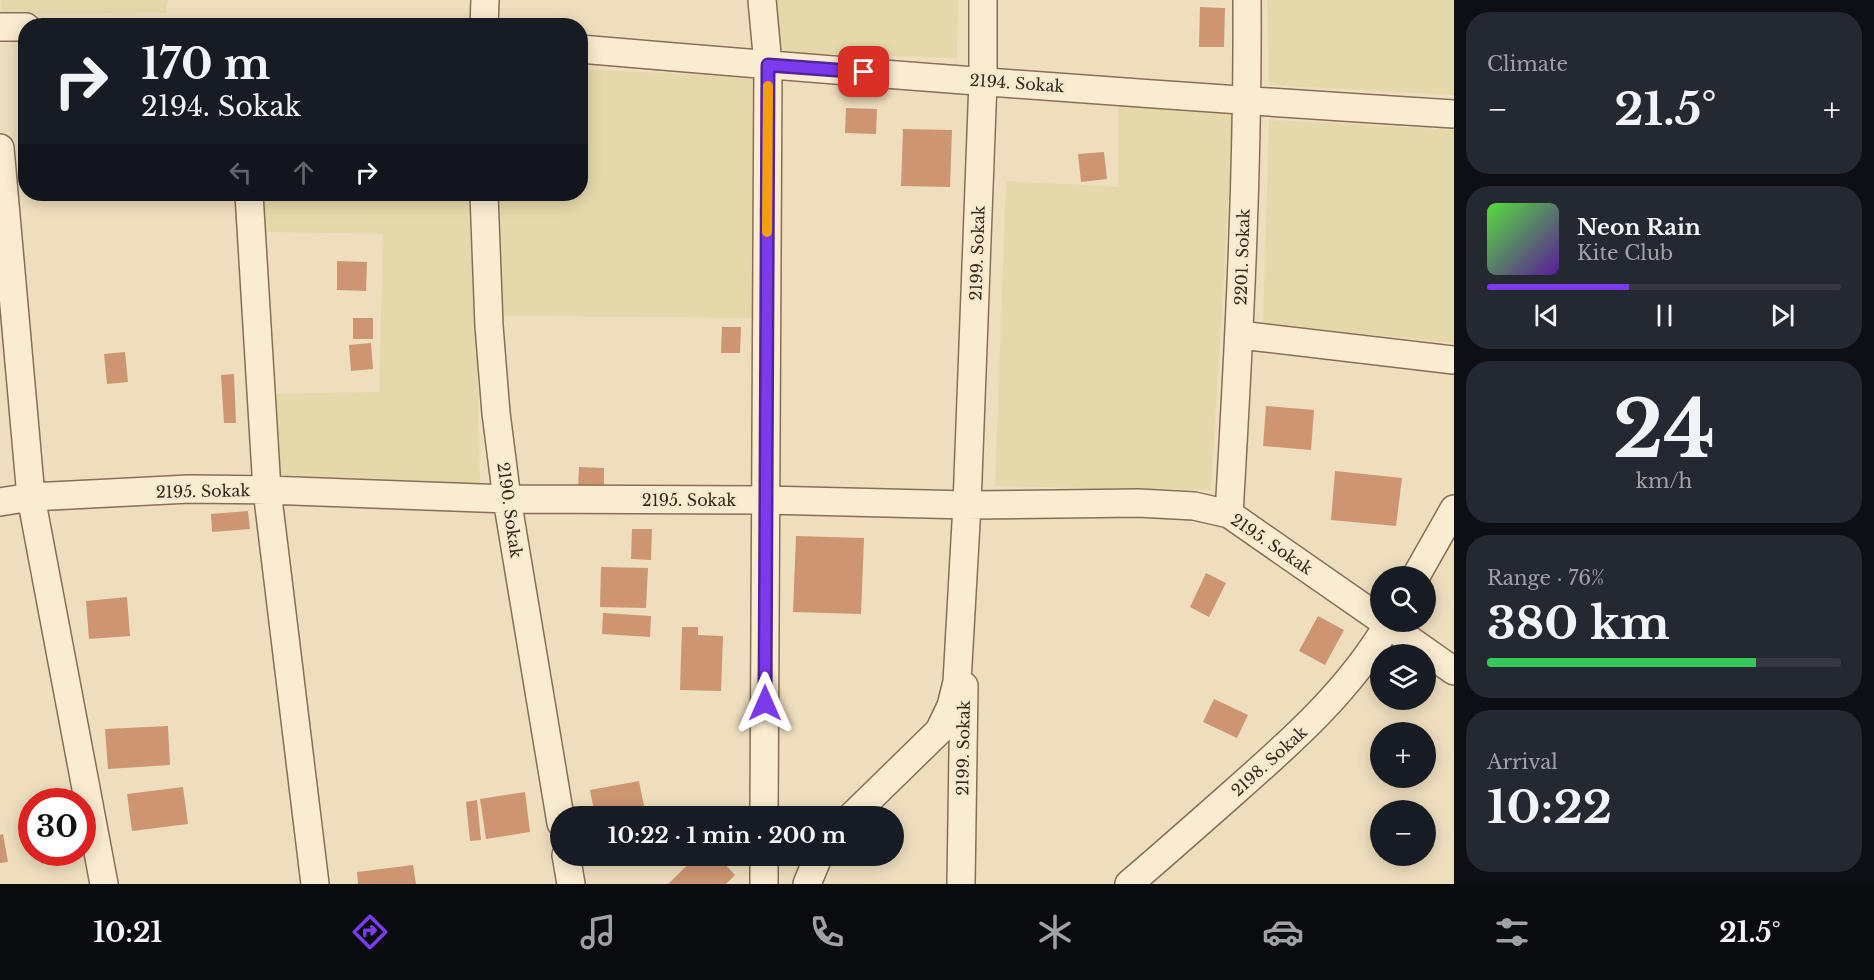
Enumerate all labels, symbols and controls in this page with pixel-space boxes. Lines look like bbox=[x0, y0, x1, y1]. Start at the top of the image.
text: 170 m bbox=[141, 38, 270, 90]
icon: right bbox=[42, 42, 120, 120]
pin bbox=[838, 46, 889, 97]
text: Climate bbox=[1487, 52, 1568, 76]
icon: arrive bbox=[847, 55, 880, 88]
street label: 2194. Sokak bbox=[969, 70, 1065, 96]
text: 21.5° bbox=[1614, 81, 1717, 137]
text: − bbox=[1487, 89, 1508, 130]
text: + bbox=[1823, 89, 1841, 130]
text: 2194. Sokak bbox=[141, 90, 301, 123]
icon: left bbox=[224, 156, 257, 189]
icon: ahead bbox=[287, 156, 320, 189]
icon: right bbox=[350, 156, 383, 189]
street label: 2199. Sokak bbox=[965, 205, 989, 301]
street label: 2201. Sokak bbox=[1230, 208, 1254, 306]
text: Neon Rain bbox=[1577, 214, 1701, 241]
text: Kite Club bbox=[1577, 241, 1673, 265]
icon: previous bbox=[1530, 299, 1563, 332]
icon: pause bbox=[1648, 299, 1681, 332]
icon: next bbox=[1766, 299, 1799, 332]
text: 24 bbox=[1613, 381, 1715, 478]
street label: 2190. Sokak bbox=[493, 461, 527, 559]
text: km/h bbox=[1636, 469, 1692, 493]
street label: 2195. Sokak bbox=[156, 480, 251, 502]
street label: 2195. Sokak bbox=[642, 490, 736, 510]
street label: 2195. Sokak bbox=[1227, 509, 1317, 579]
map controls bbox=[1370, 566, 1436, 866]
button: search bbox=[1370, 566, 1436, 632]
text: Range · 76% bbox=[1487, 566, 1604, 590]
text: 380 km bbox=[1487, 595, 1670, 651]
button: layers bbox=[1370, 644, 1436, 710]
position arrow bbox=[733, 671, 797, 735]
street label: 2199. Sokak bbox=[952, 700, 974, 796]
street label: 2198. Sokak bbox=[1227, 722, 1311, 800]
button: + bbox=[1370, 722, 1436, 788]
text: Arrival bbox=[1487, 750, 1558, 774]
text: 10:22 bbox=[1487, 779, 1612, 835]
speed limit sign: 30 bbox=[18, 788, 96, 866]
button: − bbox=[1370, 800, 1436, 866]
text: 10:22 · 1 min · 200 m bbox=[608, 822, 846, 849]
icon: directions bbox=[349, 911, 391, 953]
icon: music bbox=[577, 911, 619, 953]
icon: phone bbox=[806, 911, 848, 953]
icon: climate bbox=[1034, 911, 1076, 953]
icon: car bbox=[1262, 911, 1304, 953]
icon: filters bbox=[1491, 911, 1533, 953]
text: 10:21 bbox=[93, 916, 162, 949]
text: 21.5° bbox=[1719, 916, 1781, 949]

